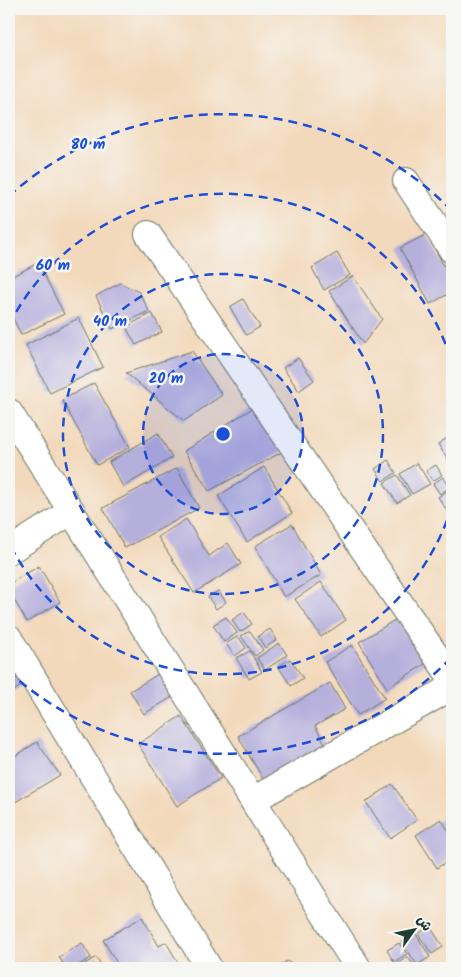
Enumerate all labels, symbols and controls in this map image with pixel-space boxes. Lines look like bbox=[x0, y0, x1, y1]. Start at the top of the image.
text: 80 m bbox=[71, 133, 105, 157]
text: 60 m bbox=[36, 254, 70, 278]
text: 40 m bbox=[93, 310, 127, 334]
text: 20 m bbox=[149, 367, 183, 391]
centre of rings bbox=[214, 425, 232, 443]
north arrow bbox=[388, 904, 438, 954]
text: ش bbox=[411, 911, 437, 936]

